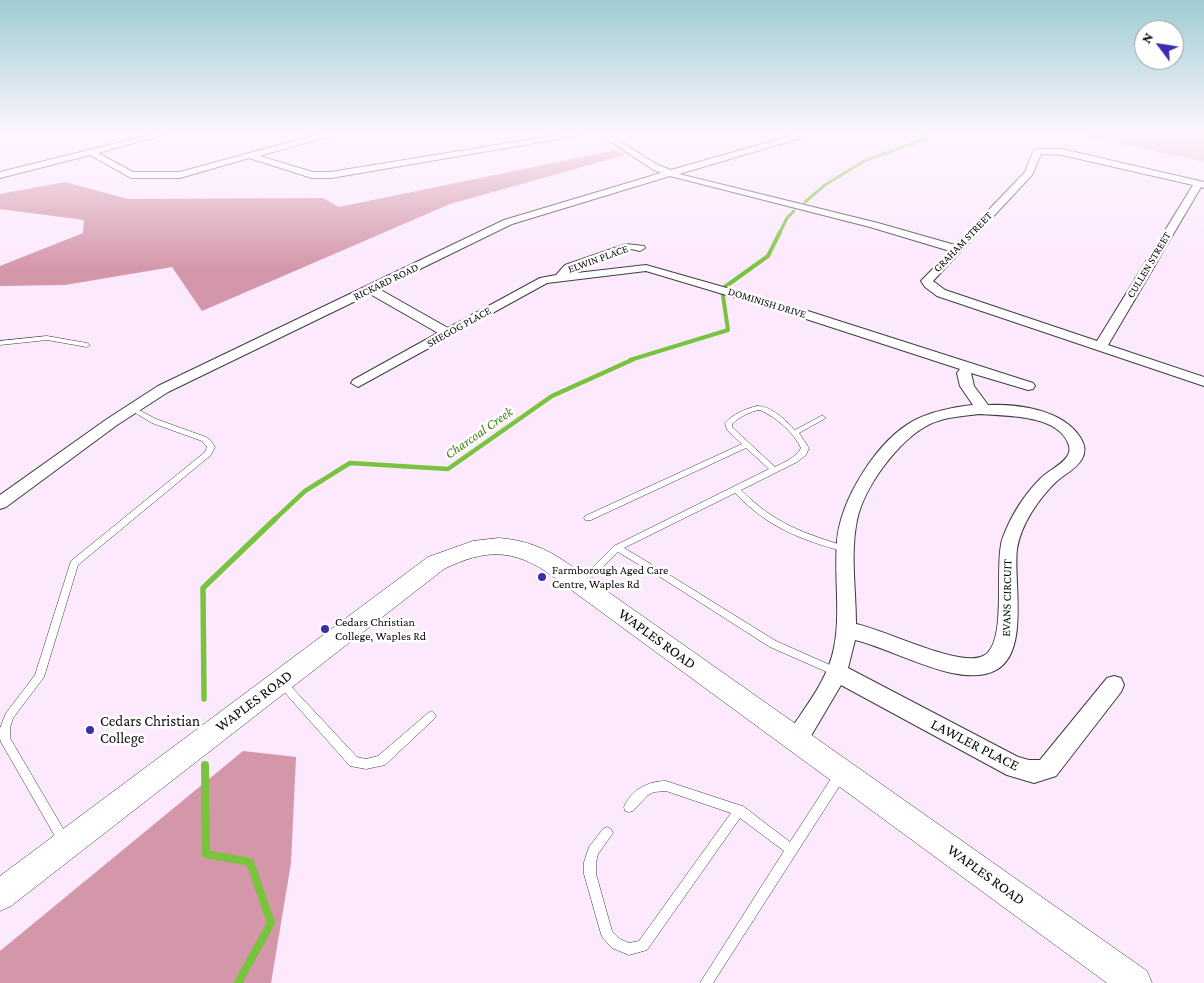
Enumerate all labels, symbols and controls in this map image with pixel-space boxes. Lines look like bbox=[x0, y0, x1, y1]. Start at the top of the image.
north arrow bbox=[1134, 20, 1184, 70]
text: N bbox=[1138, 30, 1156, 46]
street label: GRAHAM STREET bbox=[931, 209, 995, 275]
street label: CULLEN STREET bbox=[1124, 229, 1174, 301]
street label: ELWIN PLACE bbox=[566, 242, 630, 276]
street label: RICKARD ROAD bbox=[351, 261, 421, 303]
street label: DOMINISH DRIVE bbox=[726, 285, 808, 321]
street label: SHEGOG PLACE bbox=[425, 304, 493, 350]
water label: Charcoal Creek bbox=[442, 403, 516, 463]
street label: EVANS CIRCUIT bbox=[999, 559, 1015, 637]
place label: Farmborough Aged Care Centre, Waples Rd bbox=[552, 563, 668, 591]
marker: Farmborough Aged Care Centre, Waples Rd bbox=[536, 571, 548, 583]
street label: WAPLES ROAD bbox=[615, 605, 699, 673]
place label: Cedars Christian College, Waples Rd bbox=[335, 615, 426, 643]
marker: Cedars Christian College, Waples Rd bbox=[319, 623, 331, 635]
street label: WAPLES ROAD bbox=[212, 666, 296, 736]
place label: Cedars Christian College bbox=[100, 712, 200, 747]
street label: LAWLER PLACE bbox=[928, 715, 1022, 775]
marker: Cedars Christian College bbox=[84, 724, 96, 736]
street label: WAPLES ROAD bbox=[944, 841, 1028, 909]

